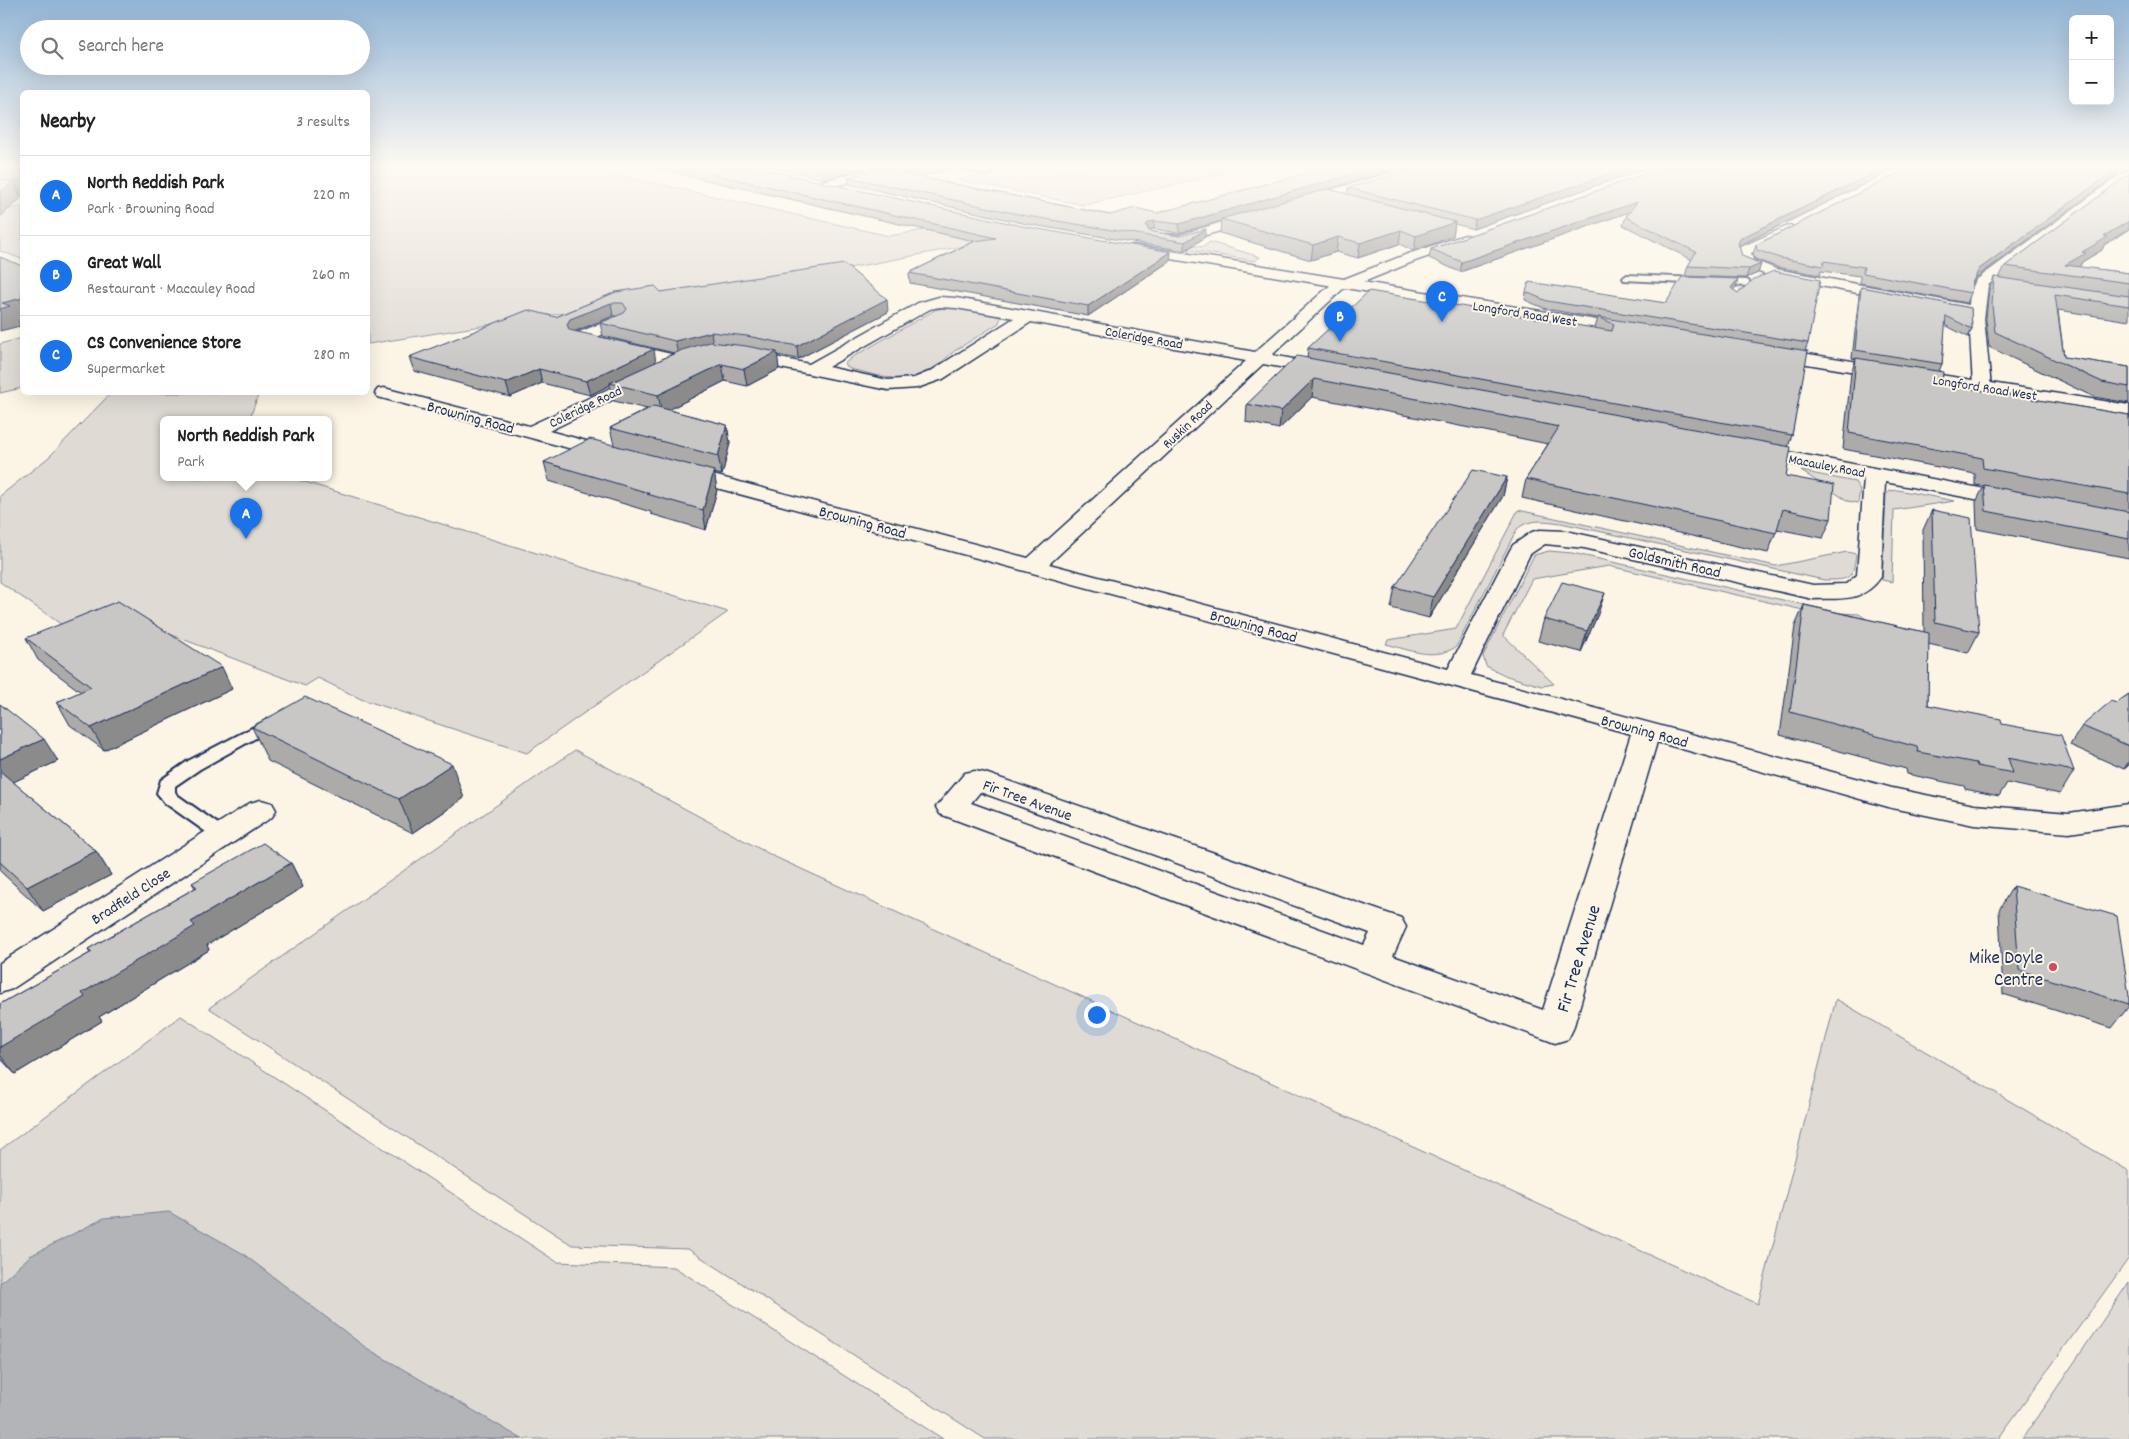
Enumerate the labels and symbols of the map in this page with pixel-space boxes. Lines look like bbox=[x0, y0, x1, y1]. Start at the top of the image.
pin: C bbox=[1426, 281, 1458, 322]
street label: Longford Road West bbox=[1471, 297, 1578, 333]
pin: B bbox=[1324, 301, 1356, 342]
street label: Coleridge Road bbox=[1103, 322, 1184, 356]
street label: Longford Road West bbox=[1931, 371, 2038, 407]
street label: Coleridge Road bbox=[546, 382, 626, 434]
street label: Browning Road bbox=[424, 396, 516, 441]
street label: Ruskin Road bbox=[1159, 397, 1218, 454]
street label: Macauley Road bbox=[1787, 450, 1867, 484]
pin: A bbox=[230, 498, 262, 539]
street label: Browning Road bbox=[816, 501, 908, 546]
street label: Goldsmith Road bbox=[1626, 542, 1723, 585]
street label: Browning Road bbox=[1207, 605, 1299, 650]
street label: Browning Road bbox=[1598, 710, 1690, 755]
street label: Fir Tree Avenue bbox=[979, 775, 1075, 828]
street label: Bradfield Close bbox=[87, 863, 176, 931]
street label: Fir Tree Avenue bbox=[1551, 902, 1609, 1016]
place label: Mike Doyle Centre bbox=[1969, 946, 2043, 995]
marker: Mike Doyle Centre bbox=[2047, 961, 2059, 973]
your location bbox=[1084, 1002, 1110, 1028]

